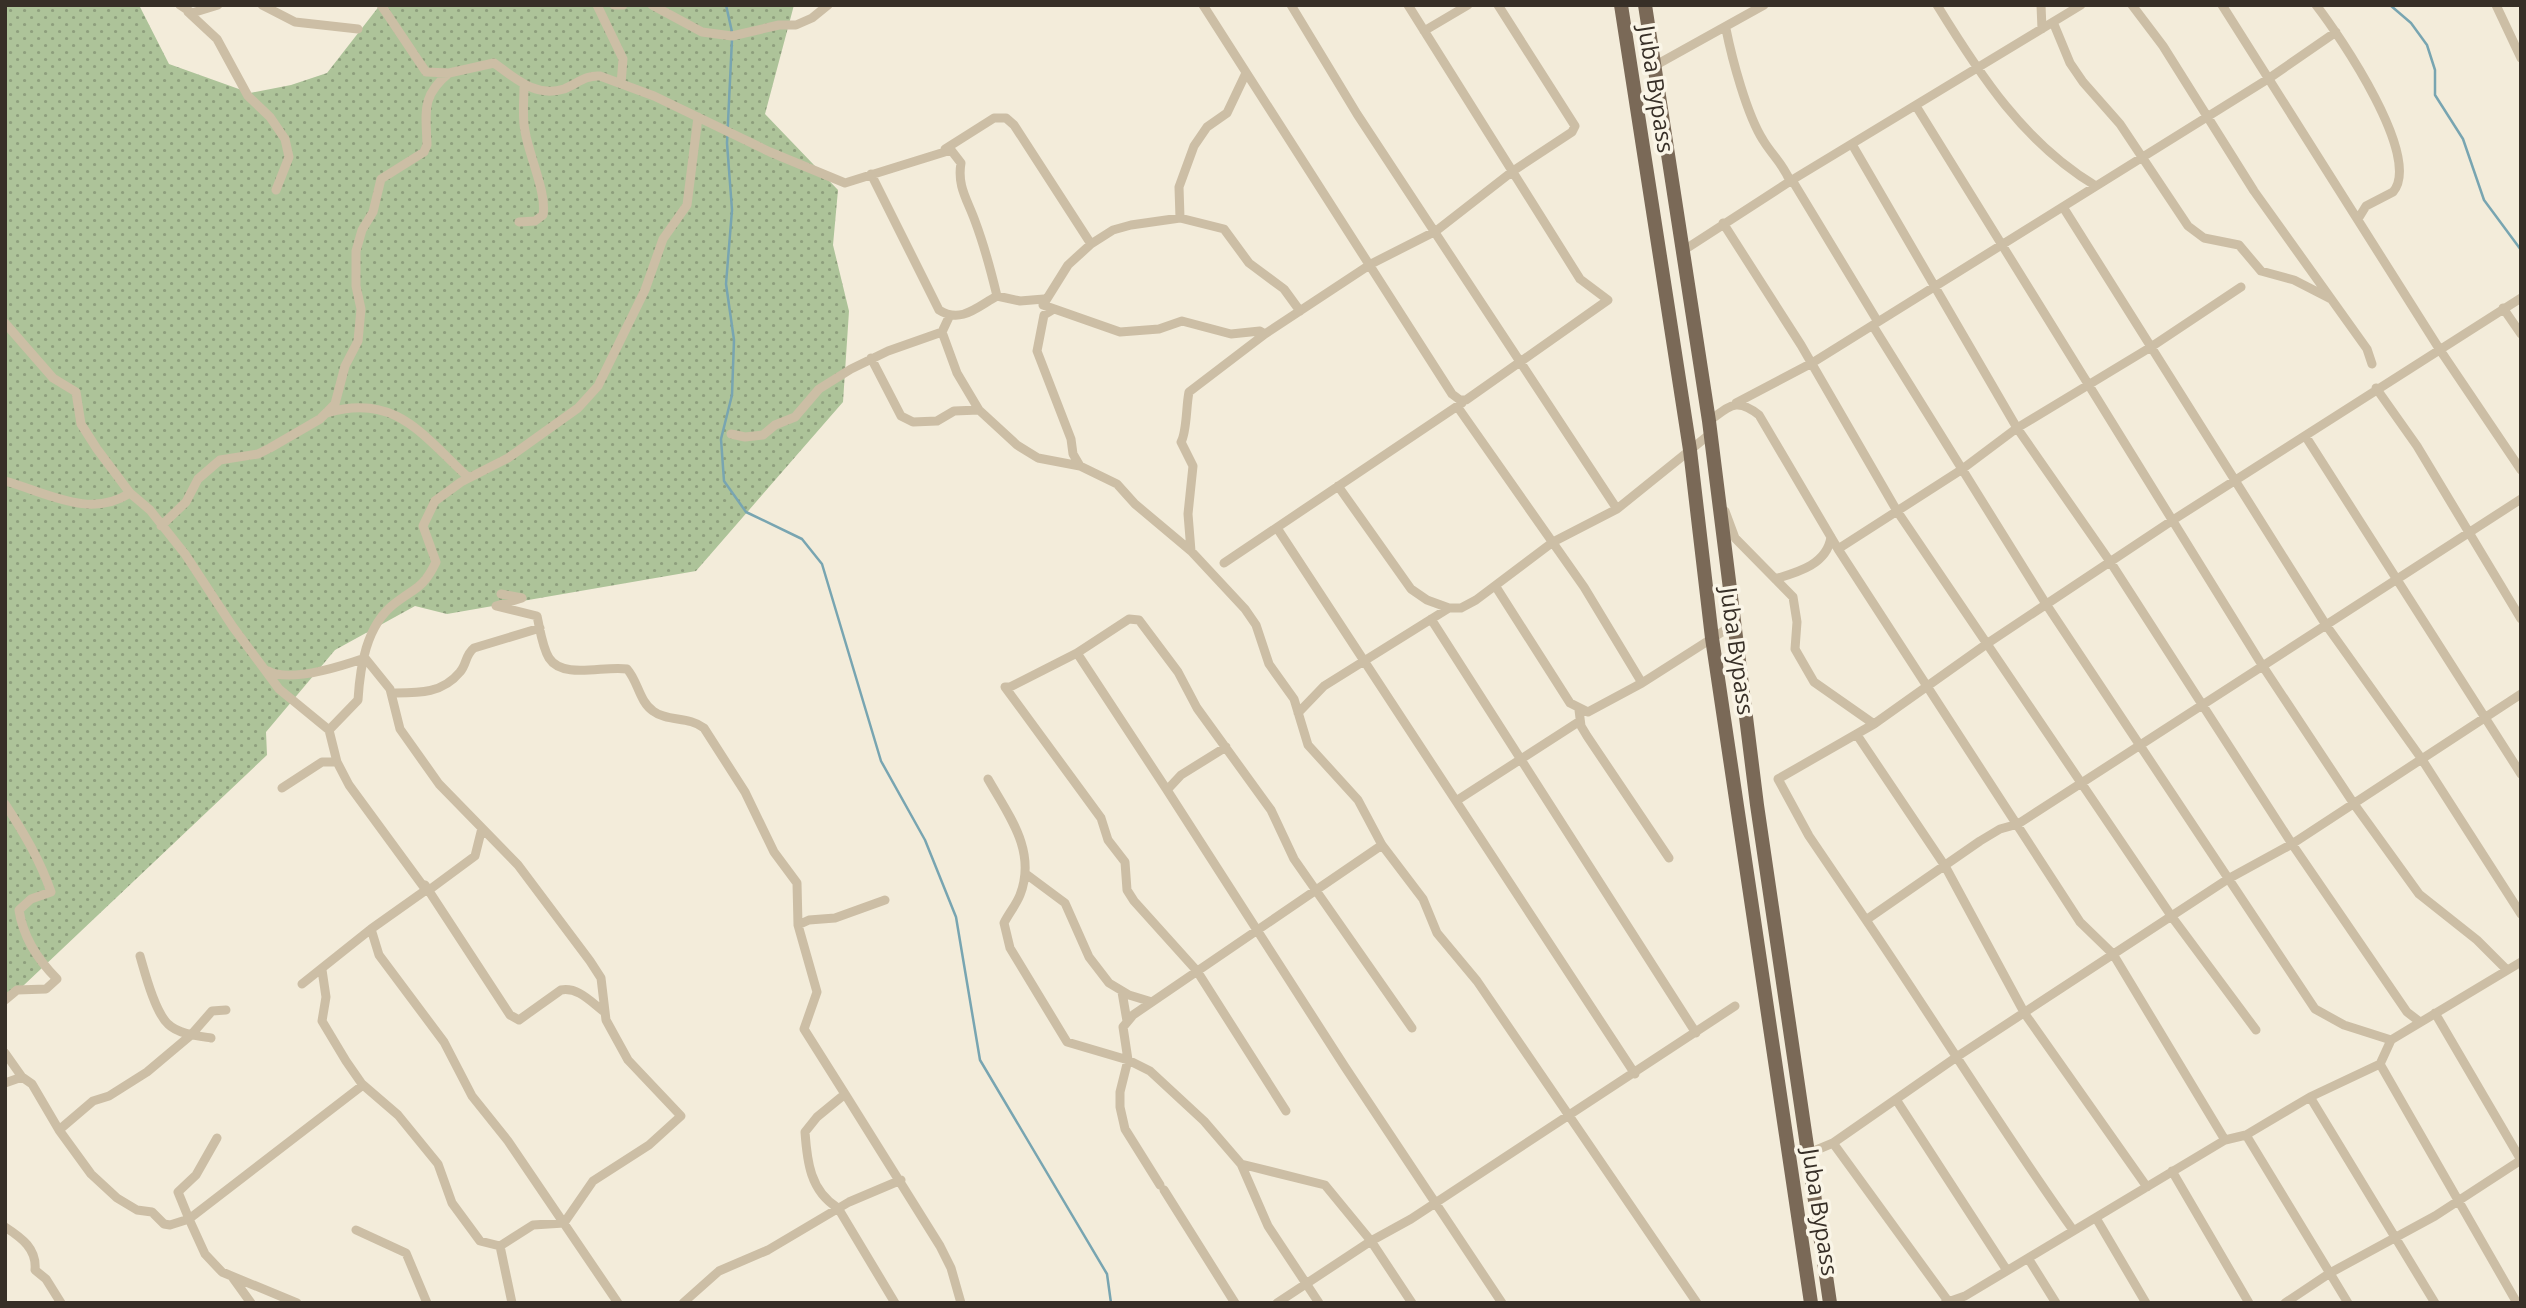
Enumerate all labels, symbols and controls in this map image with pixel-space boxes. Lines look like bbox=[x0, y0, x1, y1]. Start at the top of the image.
street label: Juba Bypass bbox=[1631, 21, 1683, 155]
street label: Juba Bypass bbox=[1713, 583, 1763, 717]
street label: Juba Bypass bbox=[1795, 1144, 1847, 1278]

